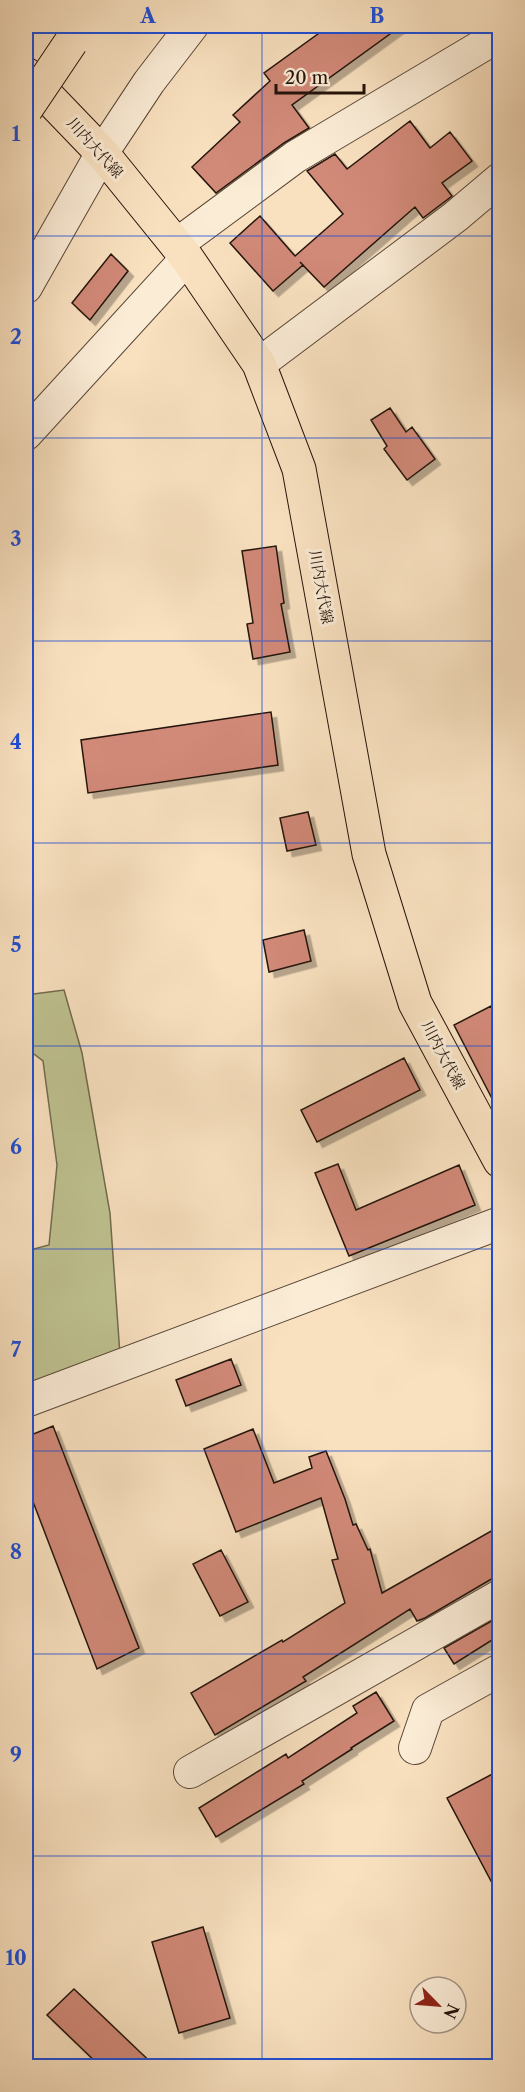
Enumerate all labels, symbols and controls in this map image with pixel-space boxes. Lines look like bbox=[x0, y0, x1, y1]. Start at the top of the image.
text: A bbox=[139, 4, 156, 28]
text: B bbox=[370, 4, 385, 28]
scale bar bbox=[276, 57, 364, 95]
text: 20 m bbox=[285, 67, 329, 89]
street label: 川内大代線 bbox=[63, 113, 128, 182]
text: 1 bbox=[12, 122, 21, 146]
text: 2 bbox=[10, 325, 22, 349]
text: 3 bbox=[10, 527, 22, 551]
street label: 川内大代線 bbox=[306, 548, 337, 626]
text: 4 bbox=[10, 730, 22, 754]
text: 5 bbox=[10, 933, 22, 957]
street label: 川内大代線 bbox=[417, 1017, 469, 1092]
text: 6 bbox=[10, 1135, 22, 1159]
text: 7 bbox=[11, 1338, 22, 1362]
text: 8 bbox=[10, 1540, 22, 1564]
text: 9 bbox=[10, 1743, 22, 1767]
text: 10 bbox=[5, 1946, 27, 1970]
north arrow bbox=[408, 1975, 468, 2035]
text: N bbox=[440, 2001, 464, 2022]

